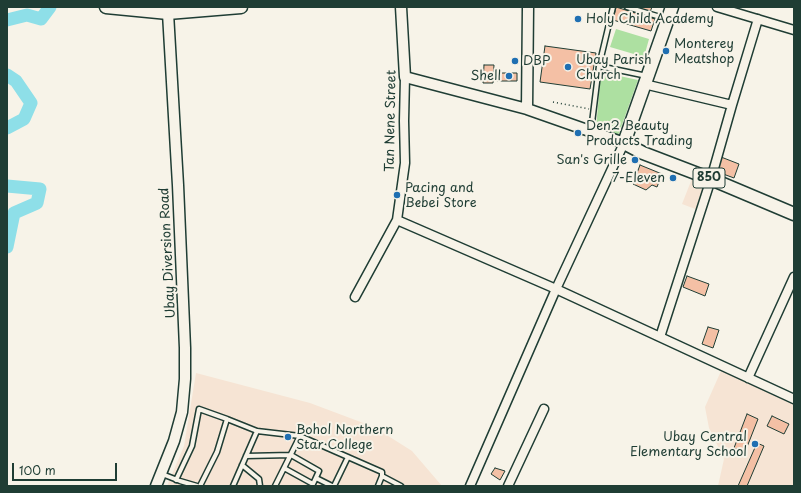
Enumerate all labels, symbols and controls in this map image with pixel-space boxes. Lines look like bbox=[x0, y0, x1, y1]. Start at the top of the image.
place label: Holy Child Academy bbox=[586, 11, 714, 27]
marker: Holy Child Academy bbox=[573, 14, 583, 24]
place label: Monterey Meatshop bbox=[674, 36, 734, 67]
marker: Monterey Meatshop bbox=[661, 46, 671, 56]
place label: Ubay Parish Church bbox=[576, 52, 651, 83]
place label: DBP bbox=[523, 53, 550, 69]
marker: DBP bbox=[510, 56, 520, 66]
marker: Ubay Parish Church bbox=[563, 62, 573, 72]
place label: Shell bbox=[470, 68, 501, 84]
street label: Tan Nene Street bbox=[382, 70, 400, 172]
marker: Shell bbox=[504, 71, 514, 81]
place label: Den2 Beauty Products Trading bbox=[586, 118, 693, 149]
marker: Den2 Beauty Products Trading bbox=[573, 128, 583, 138]
place label: San's Grille bbox=[556, 152, 627, 168]
marker: San's Grille bbox=[630, 155, 640, 165]
road number: 850 bbox=[693, 168, 725, 188]
place label: 7-Eleven bbox=[612, 170, 665, 186]
marker: 7-Eleven bbox=[668, 173, 678, 183]
place label: Pacing and Bebei Store bbox=[405, 180, 477, 211]
street label: Ubay Diversion Road bbox=[157, 187, 179, 319]
marker: Pacing and Bebei Store bbox=[392, 190, 402, 200]
place label: Bohol Northern Star College bbox=[296, 422, 393, 453]
place label: Ubay Central Elementary School bbox=[630, 429, 747, 460]
marker: Bohol Northern Star College bbox=[283, 432, 293, 442]
marker: Ubay Central Elementary School bbox=[750, 439, 760, 449]
scale bar bbox=[14, 455, 119, 481]
text: 100 m bbox=[19, 461, 56, 479]

